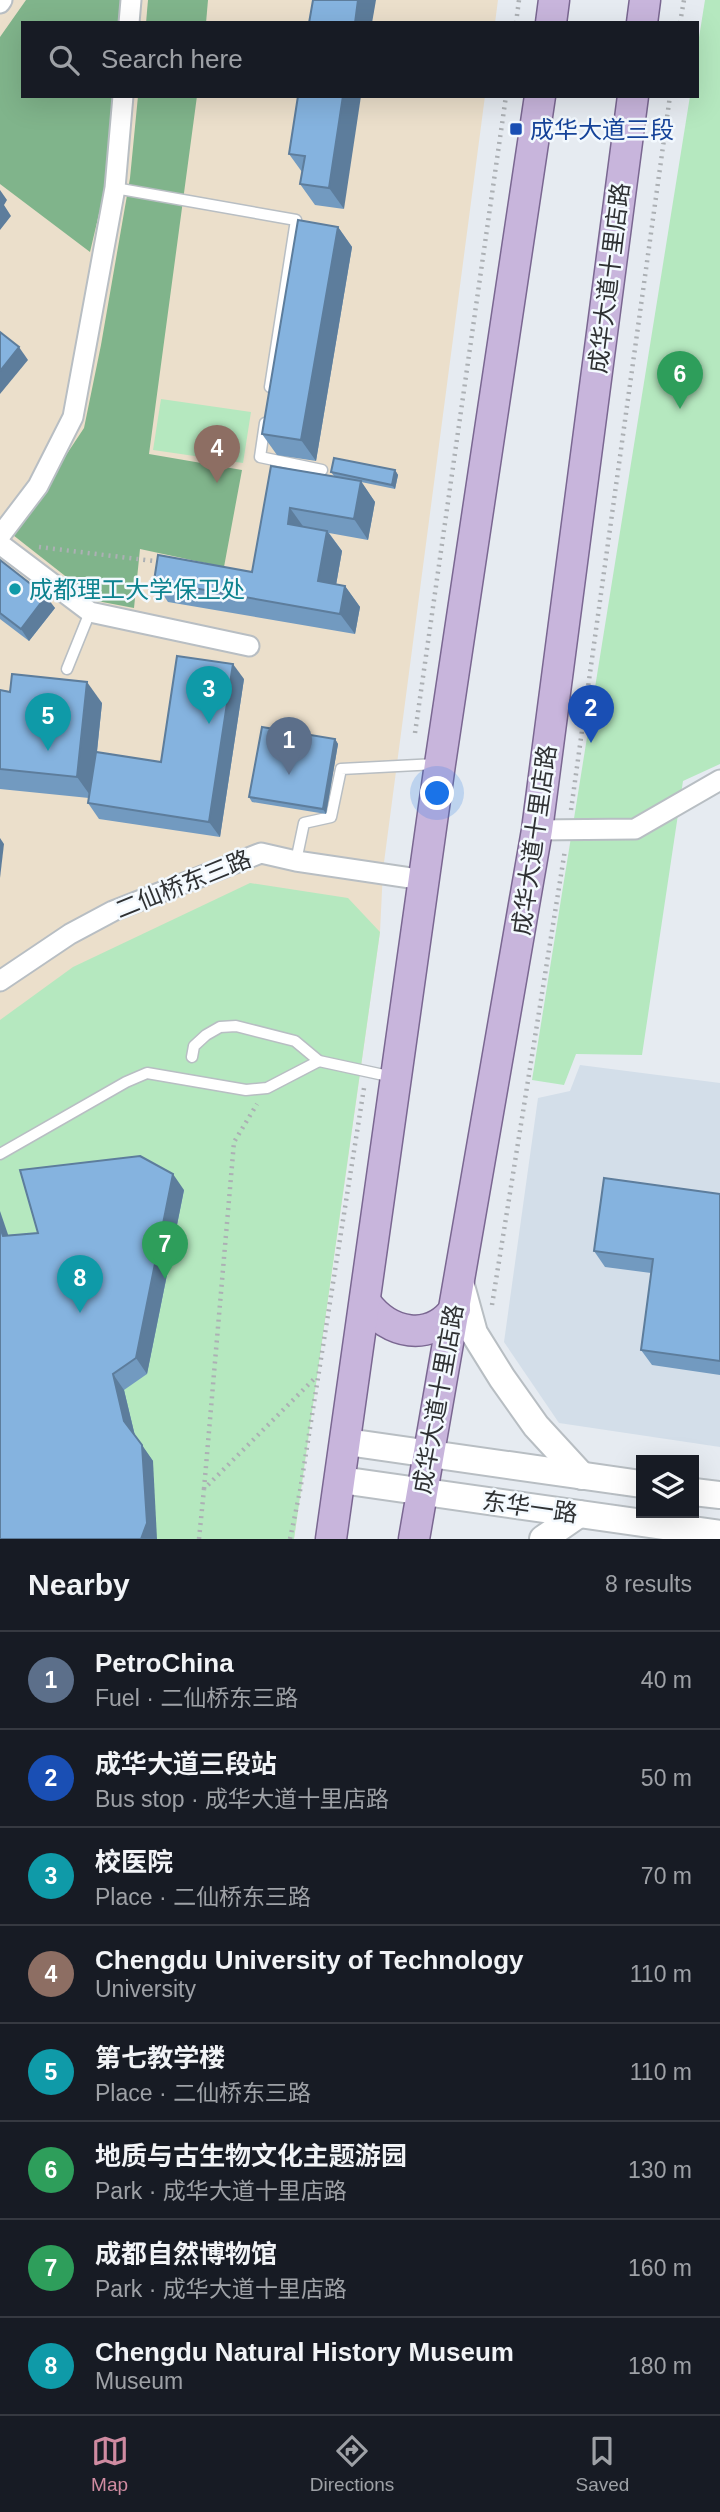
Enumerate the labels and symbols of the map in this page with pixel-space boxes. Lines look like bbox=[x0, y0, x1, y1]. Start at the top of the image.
place label: 成华大道三段 bbox=[530, 116, 674, 143]
marker: 成华大道三段 bbox=[508, 121, 524, 137]
street label: 成华大道十里店路 bbox=[584, 181, 634, 375]
pin: 6 bbox=[657, 351, 703, 409]
pin: 4 bbox=[194, 425, 240, 483]
place label: 成都理工大学保卫处 bbox=[29, 576, 245, 603]
marker: 成都理工大学保卫处 bbox=[7, 581, 23, 597]
pin: 3 bbox=[186, 666, 232, 724]
pin: 2 bbox=[568, 685, 614, 743]
pin: 5 bbox=[25, 693, 71, 751]
pin: 1 bbox=[266, 717, 312, 775]
street label: 成华大道十里店路 bbox=[507, 743, 561, 937]
your location bbox=[420, 776, 454, 810]
street label: 二仙桥东三路 bbox=[111, 845, 255, 923]
pin: 7 bbox=[142, 1221, 188, 1279]
pin: 8 bbox=[57, 1255, 103, 1313]
street label: 成华大道十里店路 bbox=[408, 1302, 468, 1496]
street label: 东华一路 bbox=[481, 1487, 579, 1527]

